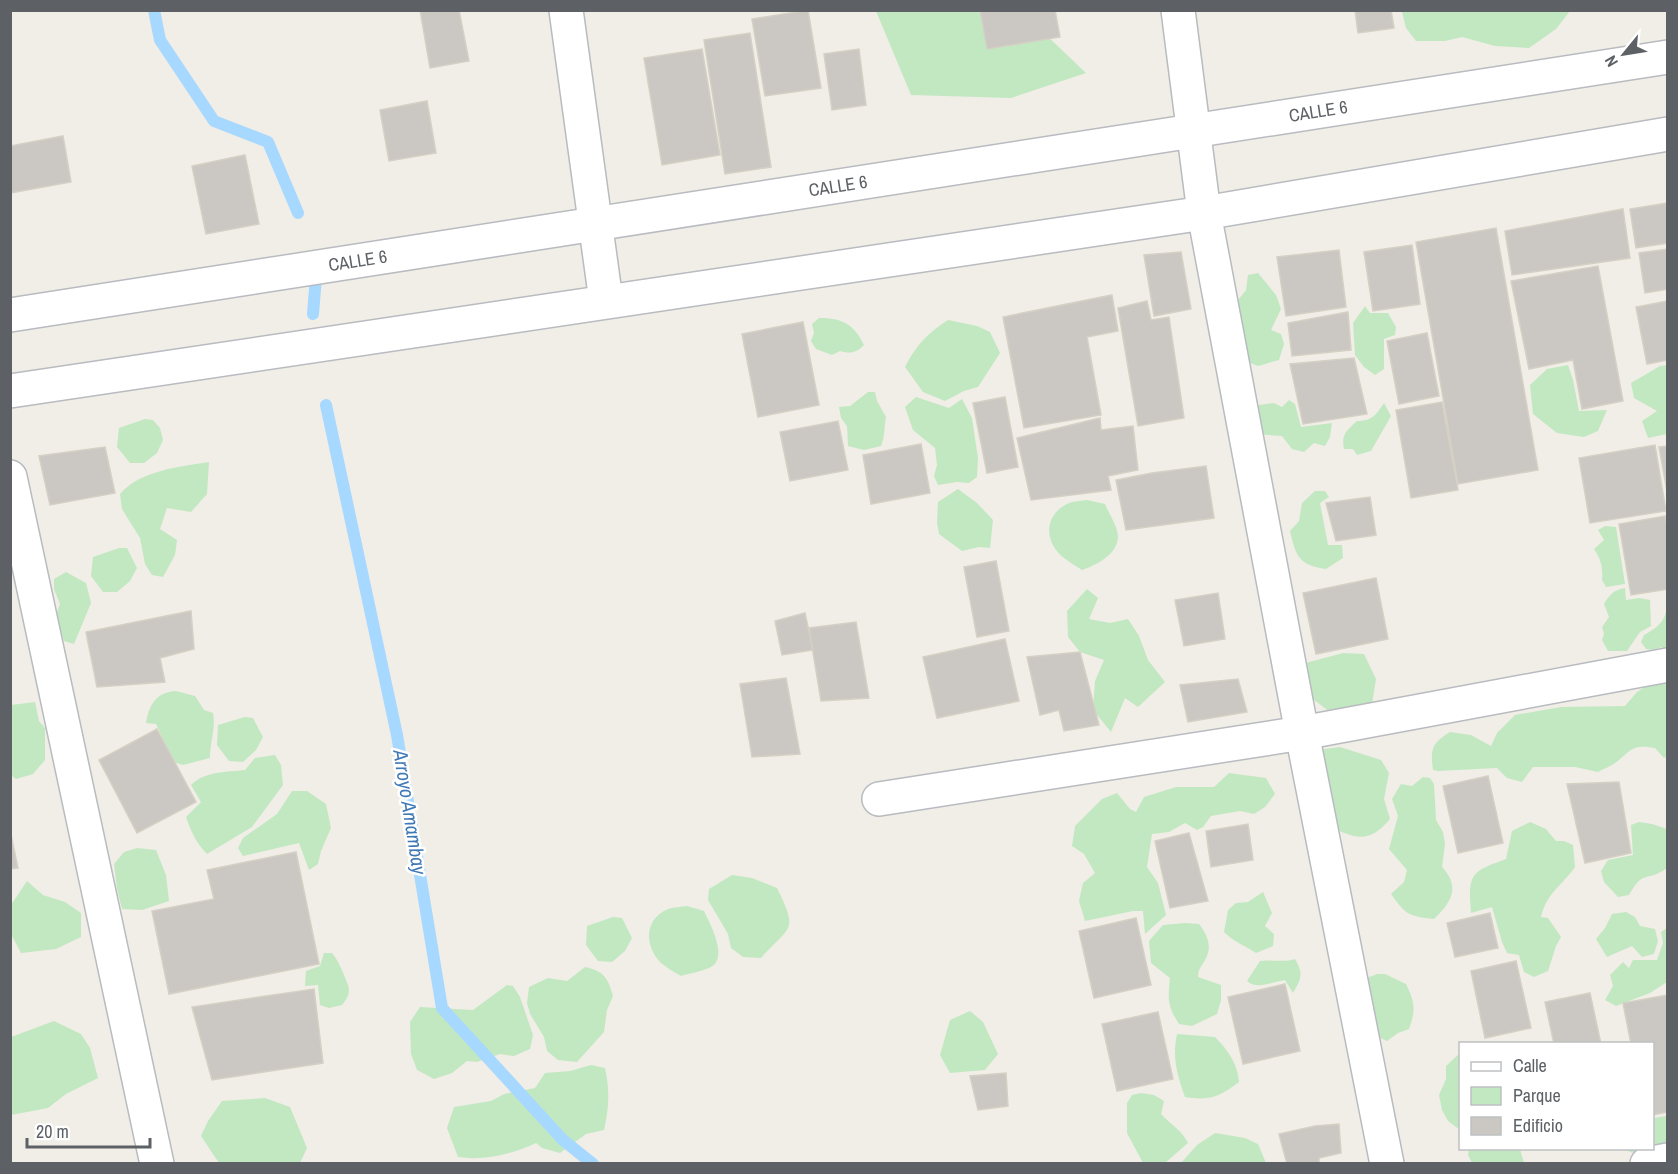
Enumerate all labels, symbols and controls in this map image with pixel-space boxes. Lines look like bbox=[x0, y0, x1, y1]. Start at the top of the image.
north arrow bbox=[1594, 24, 1654, 84]
text: N bbox=[1599, 52, 1623, 71]
street label: CALLE 6 bbox=[1287, 94, 1349, 128]
street label: CALLE 6 bbox=[807, 169, 869, 203]
street label: CALLE 6 bbox=[327, 243, 389, 277]
water label: Arroyo Amambay bbox=[387, 747, 434, 877]
legend bbox=[1459, 1042, 1654, 1150]
text: Calle bbox=[1513, 1053, 1547, 1078]
text: Parque bbox=[1513, 1083, 1561, 1108]
scale bar bbox=[27, 1111, 150, 1149]
text: Edificio bbox=[1513, 1113, 1563, 1138]
text: 20 m bbox=[36, 1119, 69, 1144]

